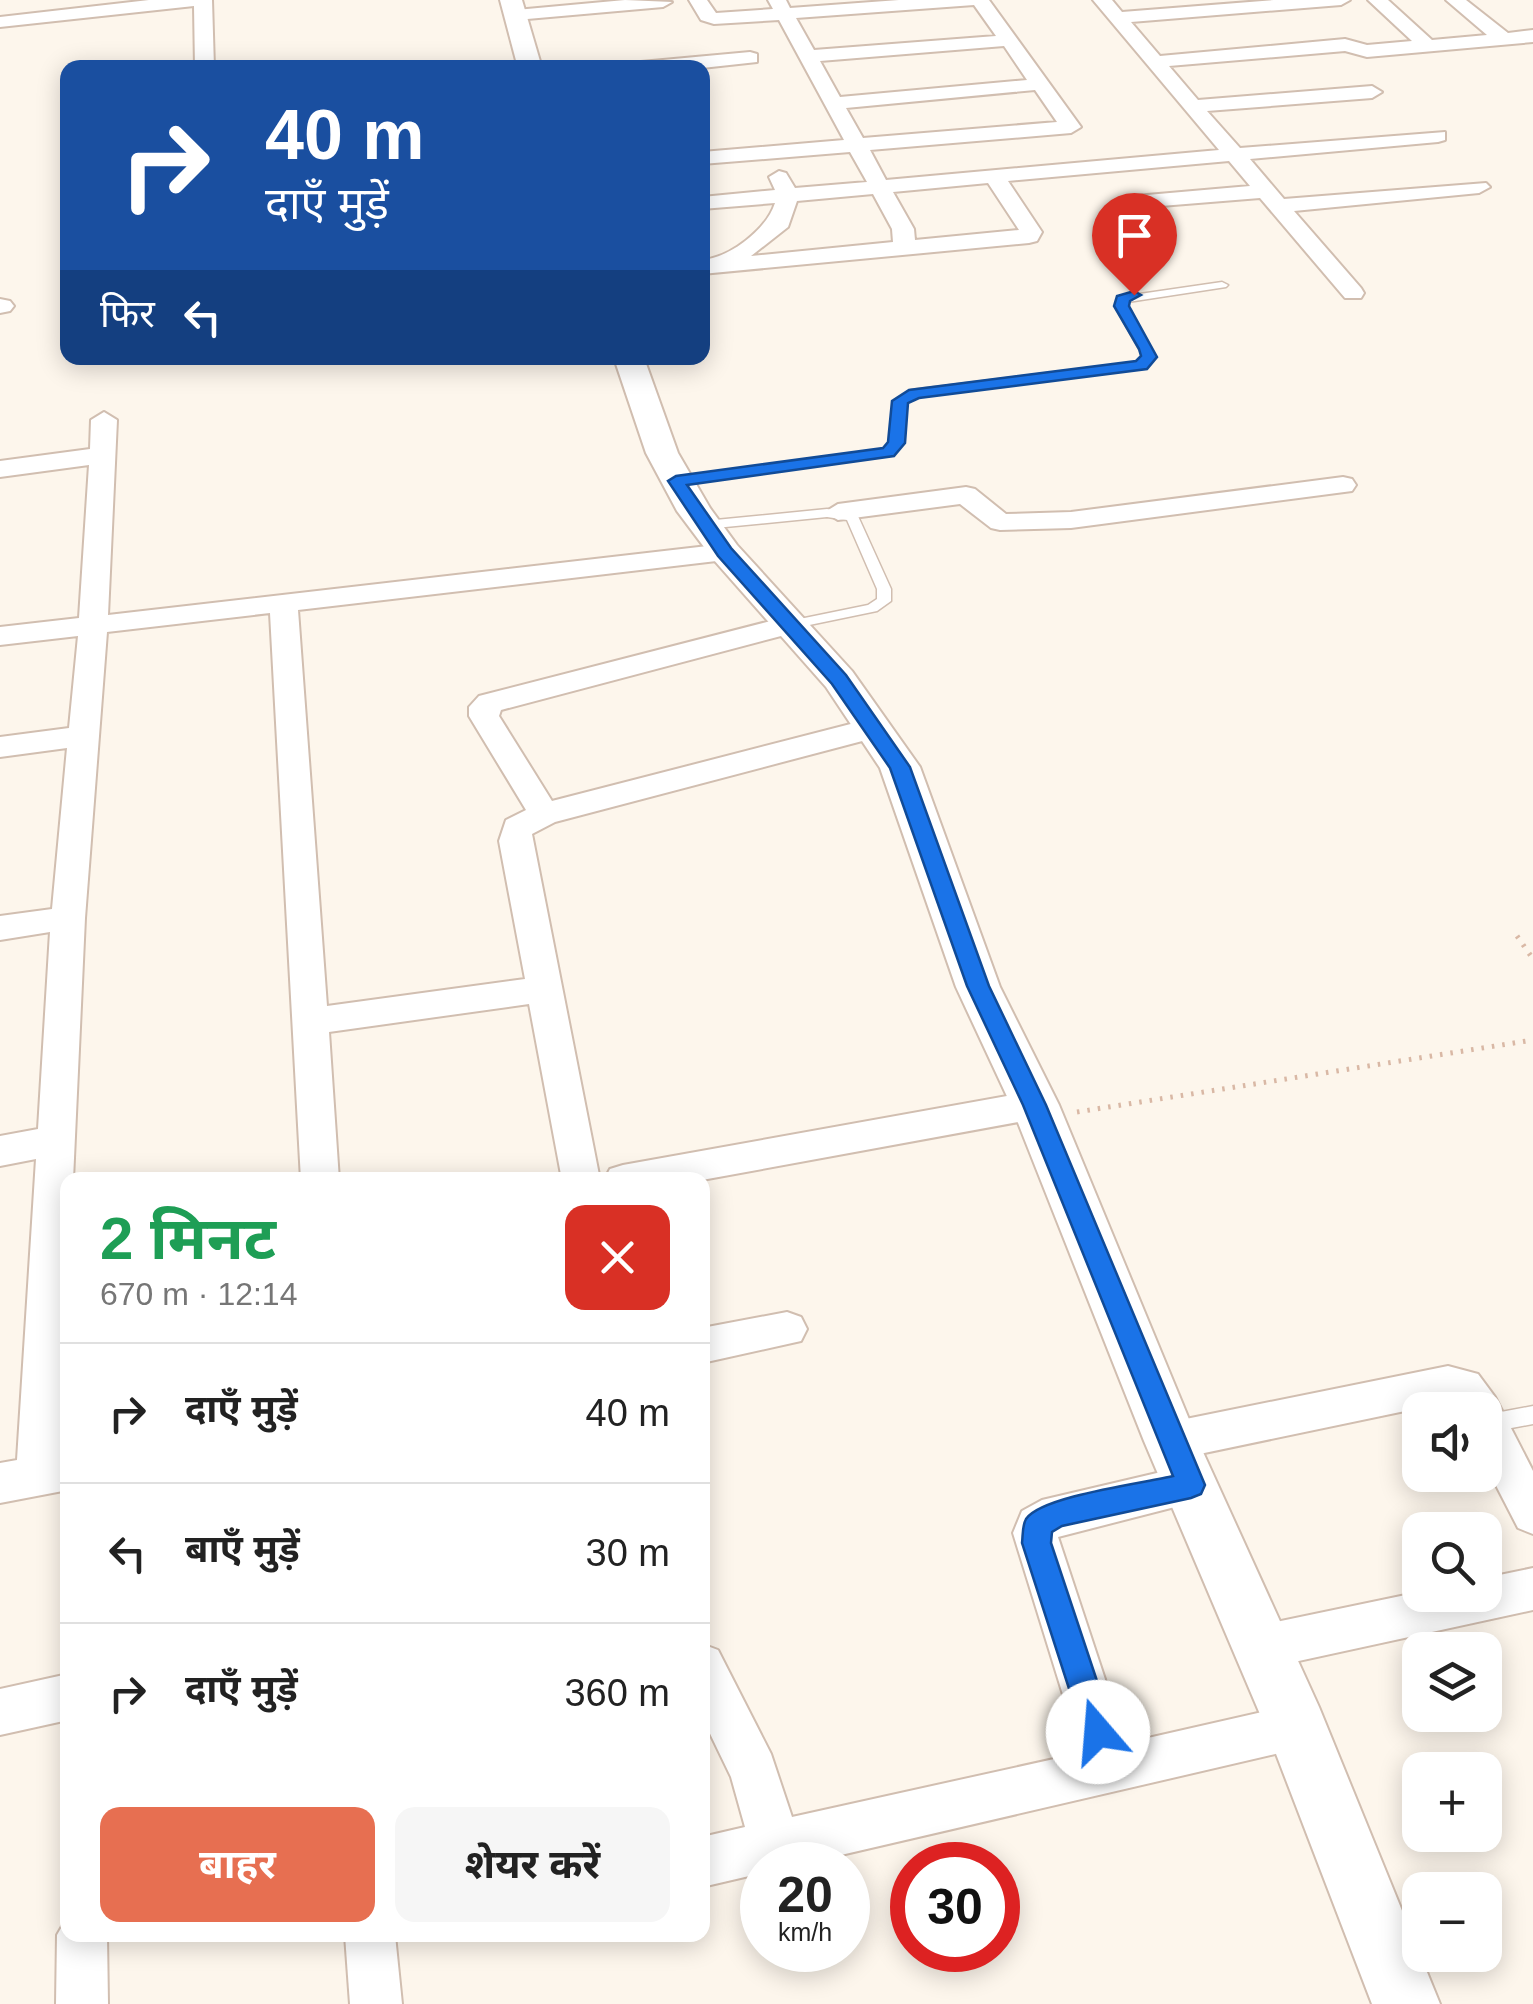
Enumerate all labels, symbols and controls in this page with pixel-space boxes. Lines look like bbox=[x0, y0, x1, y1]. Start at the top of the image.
text: 40 m bbox=[265, 96, 425, 174]
icon: right bbox=[100, 100, 230, 230]
text: दाएँ मुड़ें bbox=[265, 178, 389, 229]
pin bbox=[1092, 193, 1177, 296]
icon: arrive bbox=[1107, 208, 1162, 263]
icon: left bbox=[175, 290, 230, 345]
text: फिर bbox=[100, 293, 155, 335]
text: 2 मिनट bbox=[100, 1205, 276, 1272]
button: close bbox=[565, 1205, 670, 1310]
text: 670 m · 12:14 bbox=[100, 1276, 297, 1312]
icon: right bbox=[100, 1386, 155, 1441]
text: दाएँ मुड़ें bbox=[185, 1388, 298, 1430]
text: 40 m bbox=[586, 1392, 670, 1434]
map controls bbox=[1402, 1392, 1502, 1972]
button: sound bbox=[1402, 1392, 1502, 1492]
button: search bbox=[1402, 1512, 1502, 1612]
icon: left bbox=[100, 1526, 155, 1581]
text: बाएँ मुड़ें bbox=[185, 1528, 300, 1570]
text: 30 m bbox=[586, 1532, 670, 1574]
button: layers bbox=[1402, 1632, 1502, 1732]
icon: right bbox=[100, 1666, 155, 1721]
text: दाएँ मुड़ें bbox=[185, 1668, 298, 1710]
text: 360 m bbox=[564, 1672, 670, 1714]
position arrow bbox=[1046, 1680, 1150, 1784]
button: + bbox=[1402, 1752, 1502, 1852]
button: बाहर bbox=[100, 1807, 375, 1922]
button: शेयर करें bbox=[395, 1807, 670, 1922]
speed limit sign: 30 bbox=[890, 1842, 1020, 1972]
text: 20 bbox=[777, 1867, 833, 1923]
button: − bbox=[1402, 1872, 1502, 1972]
text: km/h bbox=[778, 1918, 832, 1946]

